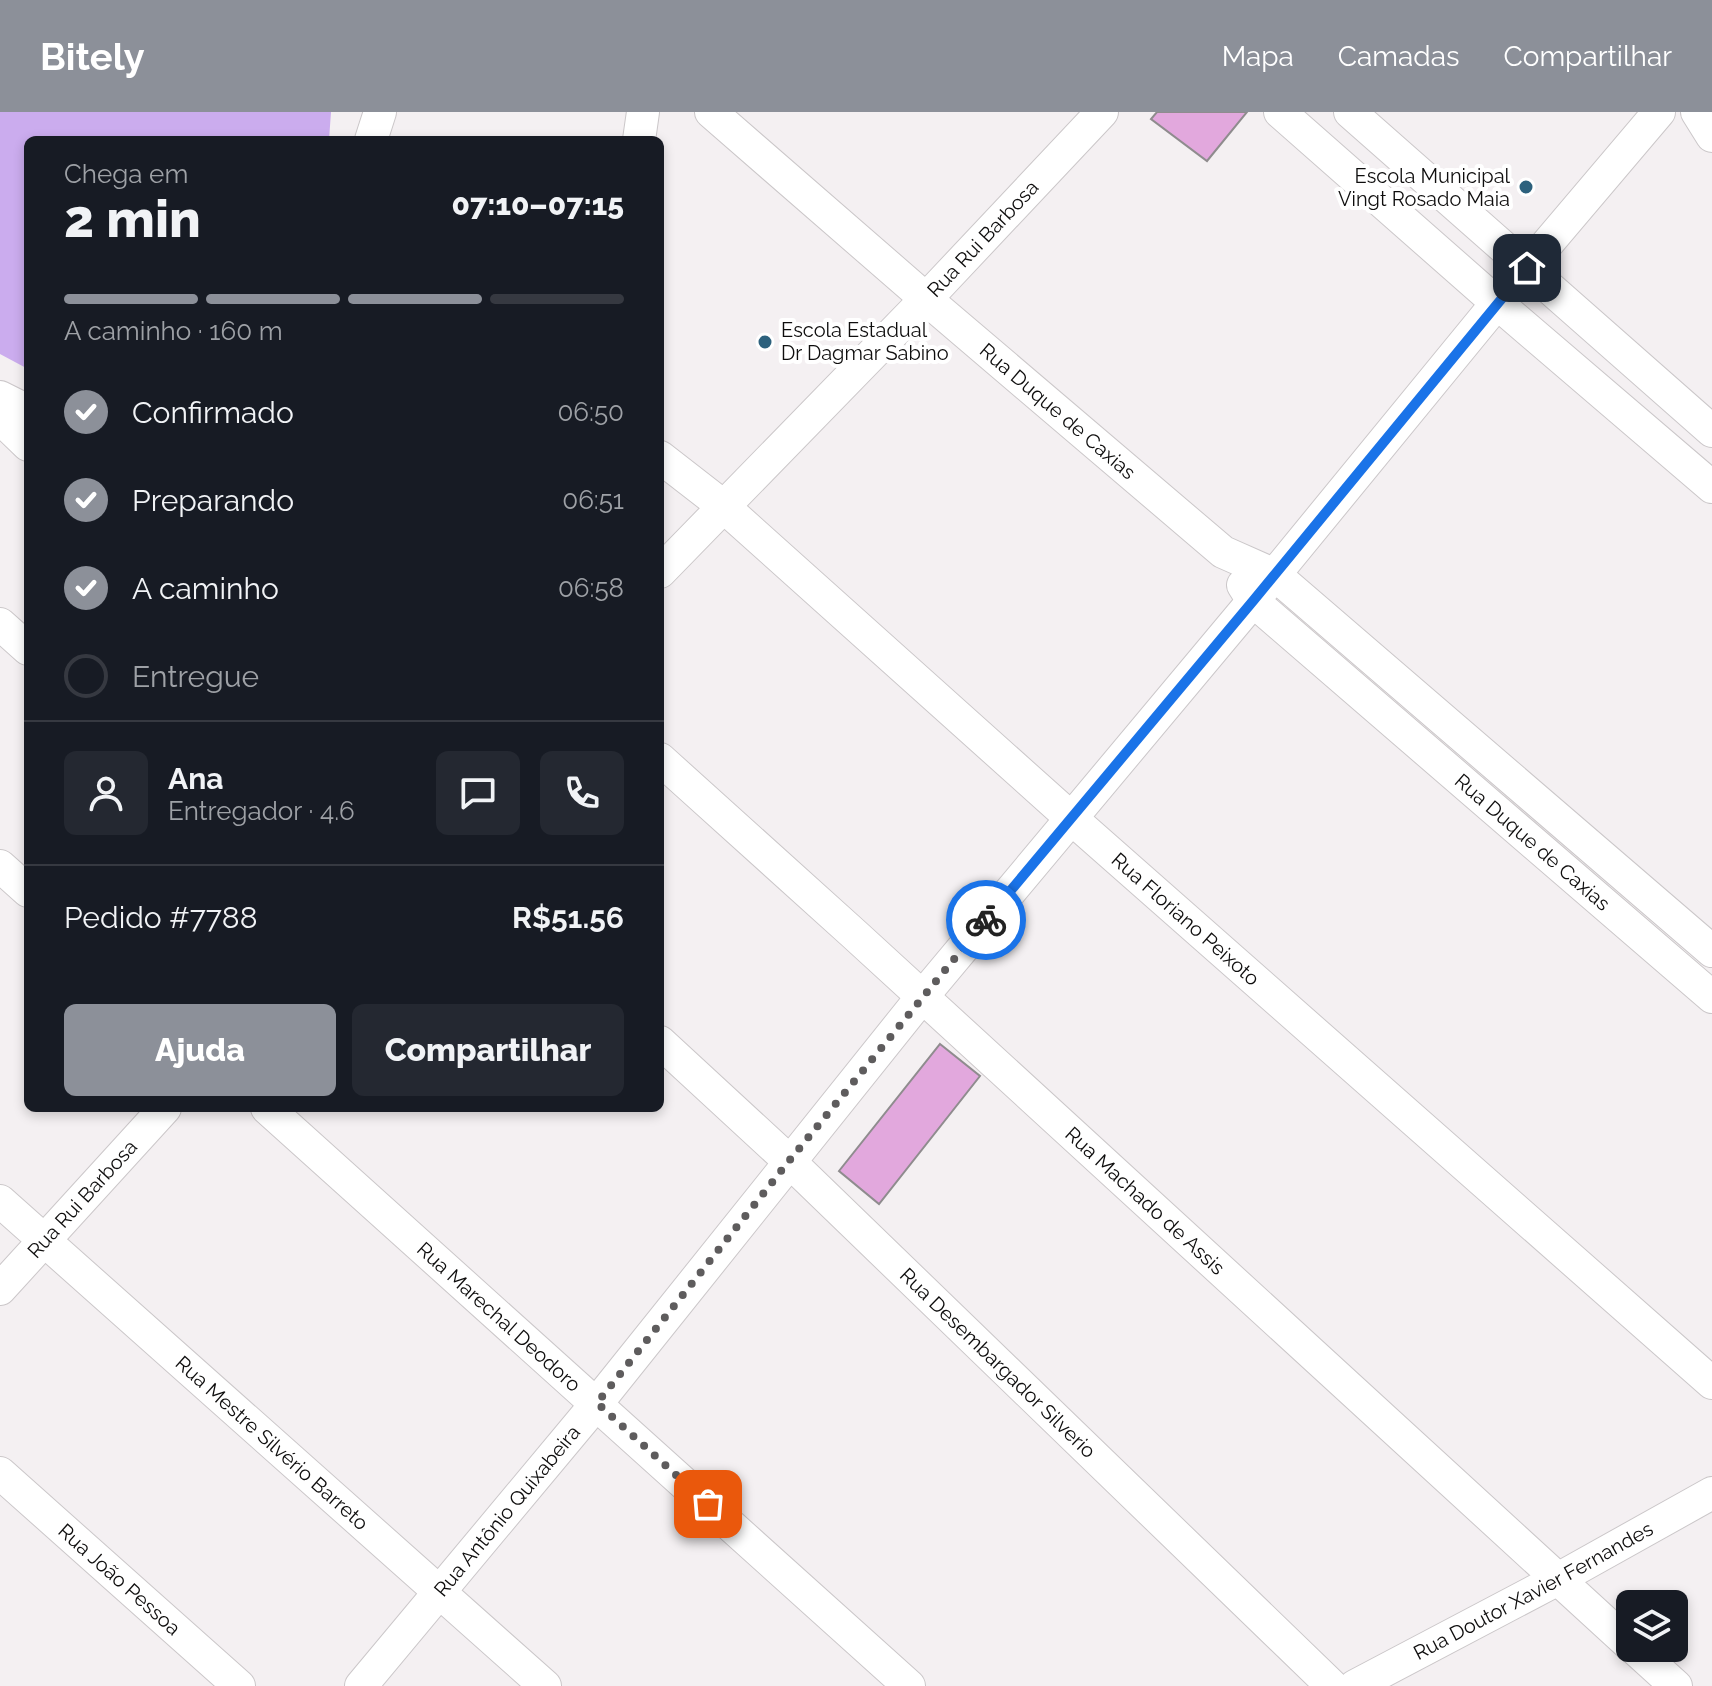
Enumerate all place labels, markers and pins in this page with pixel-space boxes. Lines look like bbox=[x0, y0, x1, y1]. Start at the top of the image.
place label: Escola Municipal Vingt Rosado Maia bbox=[1338, 164, 1511, 211]
marker: Escola Municipal Vingt Rosado Maia bbox=[1517, 178, 1535, 196]
pin bbox=[1493, 234, 1561, 302]
place label: Escola Estadual Dr Dagmar Sabino bbox=[781, 318, 949, 365]
marker: Escola Estadual Dr Dagmar Sabino bbox=[756, 333, 774, 351]
pin bbox=[674, 1470, 742, 1538]

